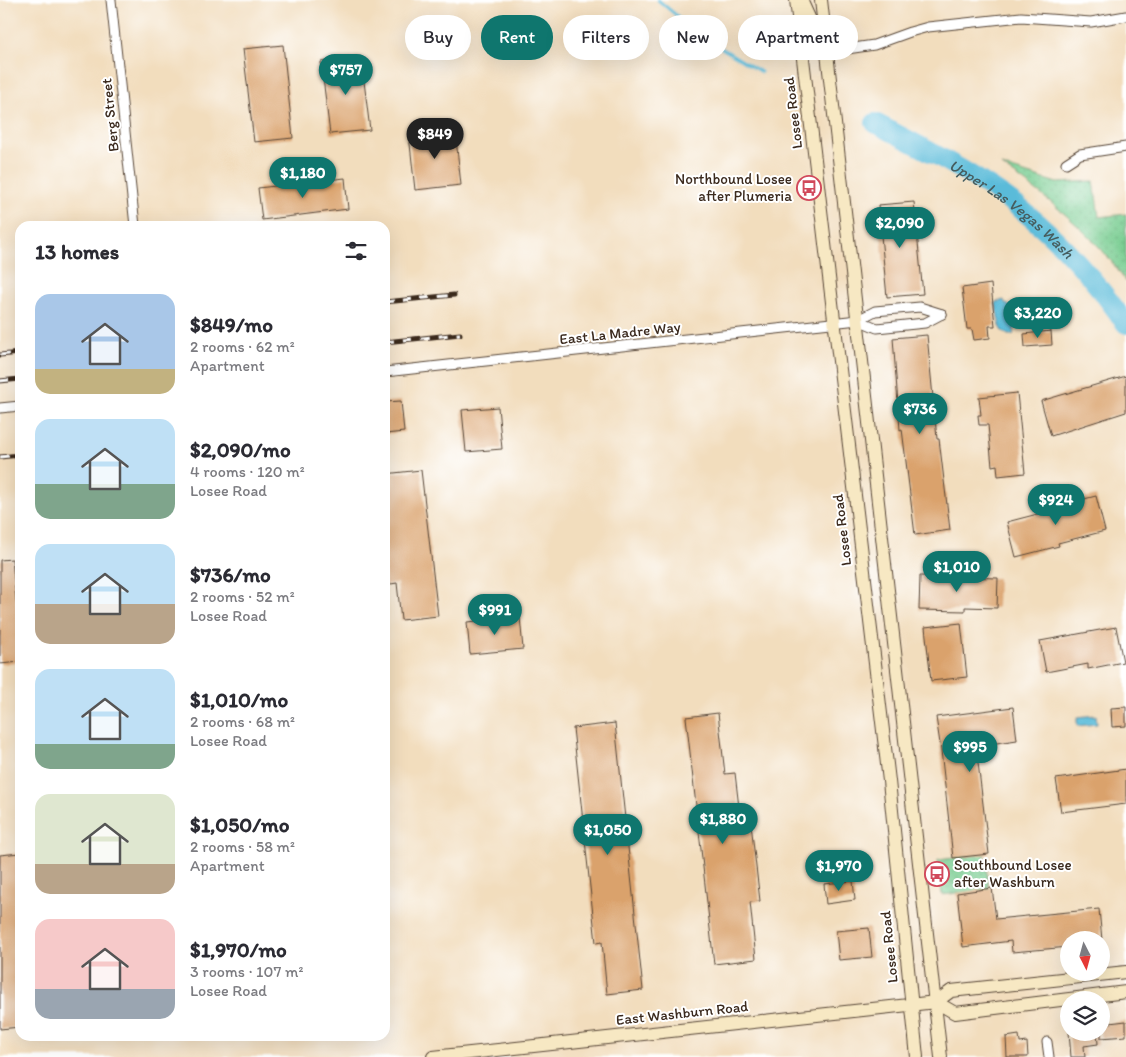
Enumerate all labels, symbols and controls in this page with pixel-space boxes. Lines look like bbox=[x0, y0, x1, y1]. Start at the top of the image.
chip: Buy bbox=[405, 15, 471, 60]
chip: Rent bbox=[481, 15, 553, 60]
chip: Filters bbox=[563, 15, 649, 60]
chip: New bbox=[659, 15, 728, 60]
chip: Apartment bbox=[738, 15, 858, 60]
pin: $757 bbox=[316, 54, 376, 96]
text: $757 bbox=[330, 60, 362, 79]
street label: Losee Road bbox=[780, 75, 806, 150]
street label: Berg Street bbox=[97, 77, 123, 153]
pin: $849 bbox=[405, 118, 465, 160]
text: $849 bbox=[418, 124, 452, 143]
water label: Upper Las Vegas Wash bbox=[946, 155, 1079, 263]
pin: $1,180 bbox=[262, 156, 344, 199]
text: $1,180 bbox=[280, 163, 326, 182]
place label: Northbound Losee after Plumeria bbox=[675, 170, 792, 205]
bus stop icon: Northbound Losee after Plumeria bbox=[796, 175, 822, 201]
pin: $2,090 bbox=[859, 206, 941, 249]
text: $2,090 bbox=[876, 213, 924, 232]
icon: filters bbox=[342, 237, 370, 265]
text: 13 homes bbox=[35, 239, 119, 264]
pin: $3,220 bbox=[997, 296, 1079, 339]
text: $3,220 bbox=[1014, 303, 1062, 322]
text: $849/mo bbox=[190, 312, 273, 337]
icon: home bbox=[75, 314, 135, 374]
street label: East La Madre Way bbox=[559, 318, 681, 348]
text: 2 rooms · 62 m² bbox=[190, 337, 295, 356]
text: Apartment bbox=[190, 356, 265, 375]
pin: $736 bbox=[890, 392, 950, 435]
text: $736 bbox=[903, 399, 937, 418]
text: $2,090/mo bbox=[190, 437, 291, 462]
icon: home bbox=[75, 439, 135, 499]
text: 4 rooms · 120 m² bbox=[190, 462, 305, 481]
text: Losee Road bbox=[190, 481, 267, 500]
pin: $924 bbox=[1026, 484, 1086, 526]
text: $924 bbox=[1039, 490, 1073, 509]
street label: Losee Road bbox=[829, 492, 855, 567]
pin: $1,010 bbox=[916, 550, 998, 593]
text: $1,010 bbox=[934, 557, 980, 576]
text: $736/mo bbox=[190, 562, 271, 587]
icon: home bbox=[75, 564, 135, 624]
text: 2 rooms · 52 m² bbox=[190, 587, 295, 606]
pin: $991 bbox=[465, 594, 525, 636]
text: $991 bbox=[479, 600, 511, 619]
text: Losee Road bbox=[190, 606, 267, 625]
text: $1,010/mo bbox=[190, 687, 288, 712]
icon: home bbox=[75, 689, 135, 749]
text: 2 rooms · 68 m² bbox=[190, 712, 295, 731]
pin: $995 bbox=[940, 730, 1000, 773]
text: Losee Road bbox=[190, 731, 267, 750]
text: $995 bbox=[953, 737, 987, 756]
pin: $1,880 bbox=[682, 802, 764, 845]
text: $1,880 bbox=[700, 809, 746, 828]
text: $1,050/mo bbox=[190, 812, 289, 837]
icon: home bbox=[75, 814, 135, 874]
pin: $1,050 bbox=[567, 814, 649, 856]
text: $1,050 bbox=[584, 820, 632, 839]
text: 2 rooms · 58 m² bbox=[190, 837, 295, 856]
pin: $1,970 bbox=[798, 850, 880, 892]
text: Apartment bbox=[190, 856, 265, 875]
text: $1,970 bbox=[816, 856, 862, 875]
place label: Southbound Losee after Washburn bbox=[954, 856, 1072, 891]
bus stop icon: Southbound Losee after Washburn bbox=[924, 861, 950, 887]
street label: Losee Road bbox=[876, 909, 902, 984]
north arrow bbox=[1060, 931, 1110, 981]
map controls bbox=[1060, 931, 1110, 1041]
text: $1,970/mo bbox=[190, 937, 287, 962]
icon: home bbox=[75, 939, 135, 999]
text: 3 rooms · 107 m² bbox=[190, 962, 303, 981]
text: Losee Road bbox=[190, 981, 267, 1000]
button: layers bbox=[1060, 991, 1110, 1041]
street label: East Washburn Road bbox=[615, 997, 749, 1029]

